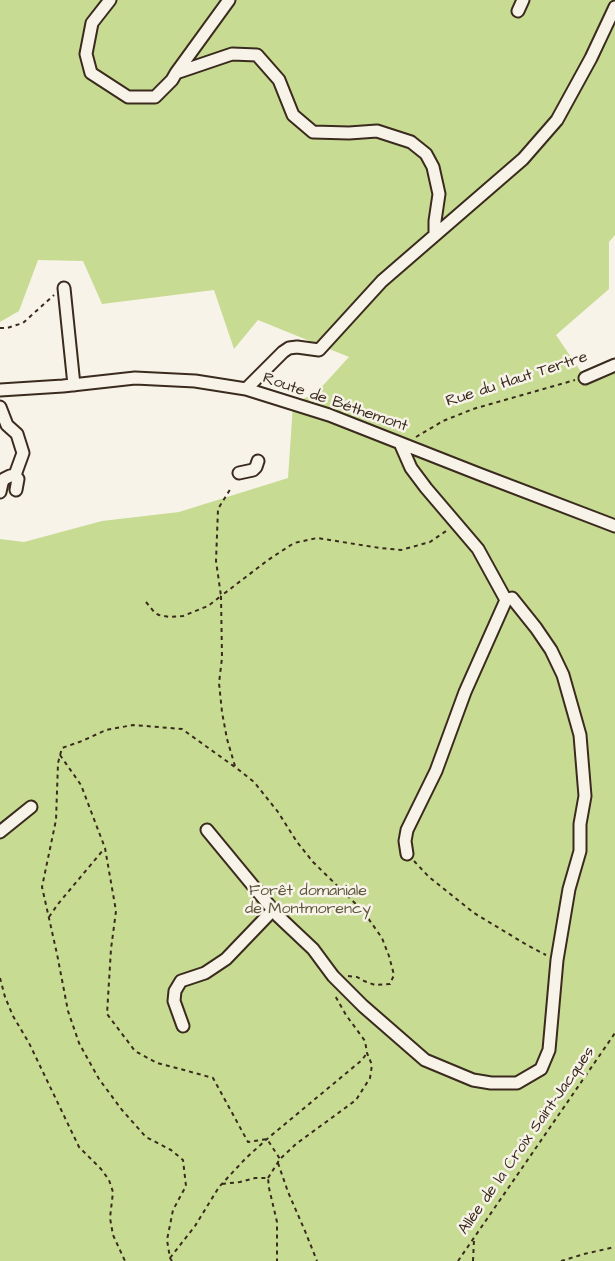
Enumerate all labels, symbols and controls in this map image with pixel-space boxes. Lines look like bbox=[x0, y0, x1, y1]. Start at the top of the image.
street label: Rue du Haut Tertre bbox=[444, 348, 590, 412]
street label: Route de Béthemont bbox=[260, 369, 410, 437]
park label: Forêt domaniale de Montmorency bbox=[245, 882, 371, 920]
street label: Allée de la Croix Saint-Jacques bbox=[455, 1043, 599, 1239]

